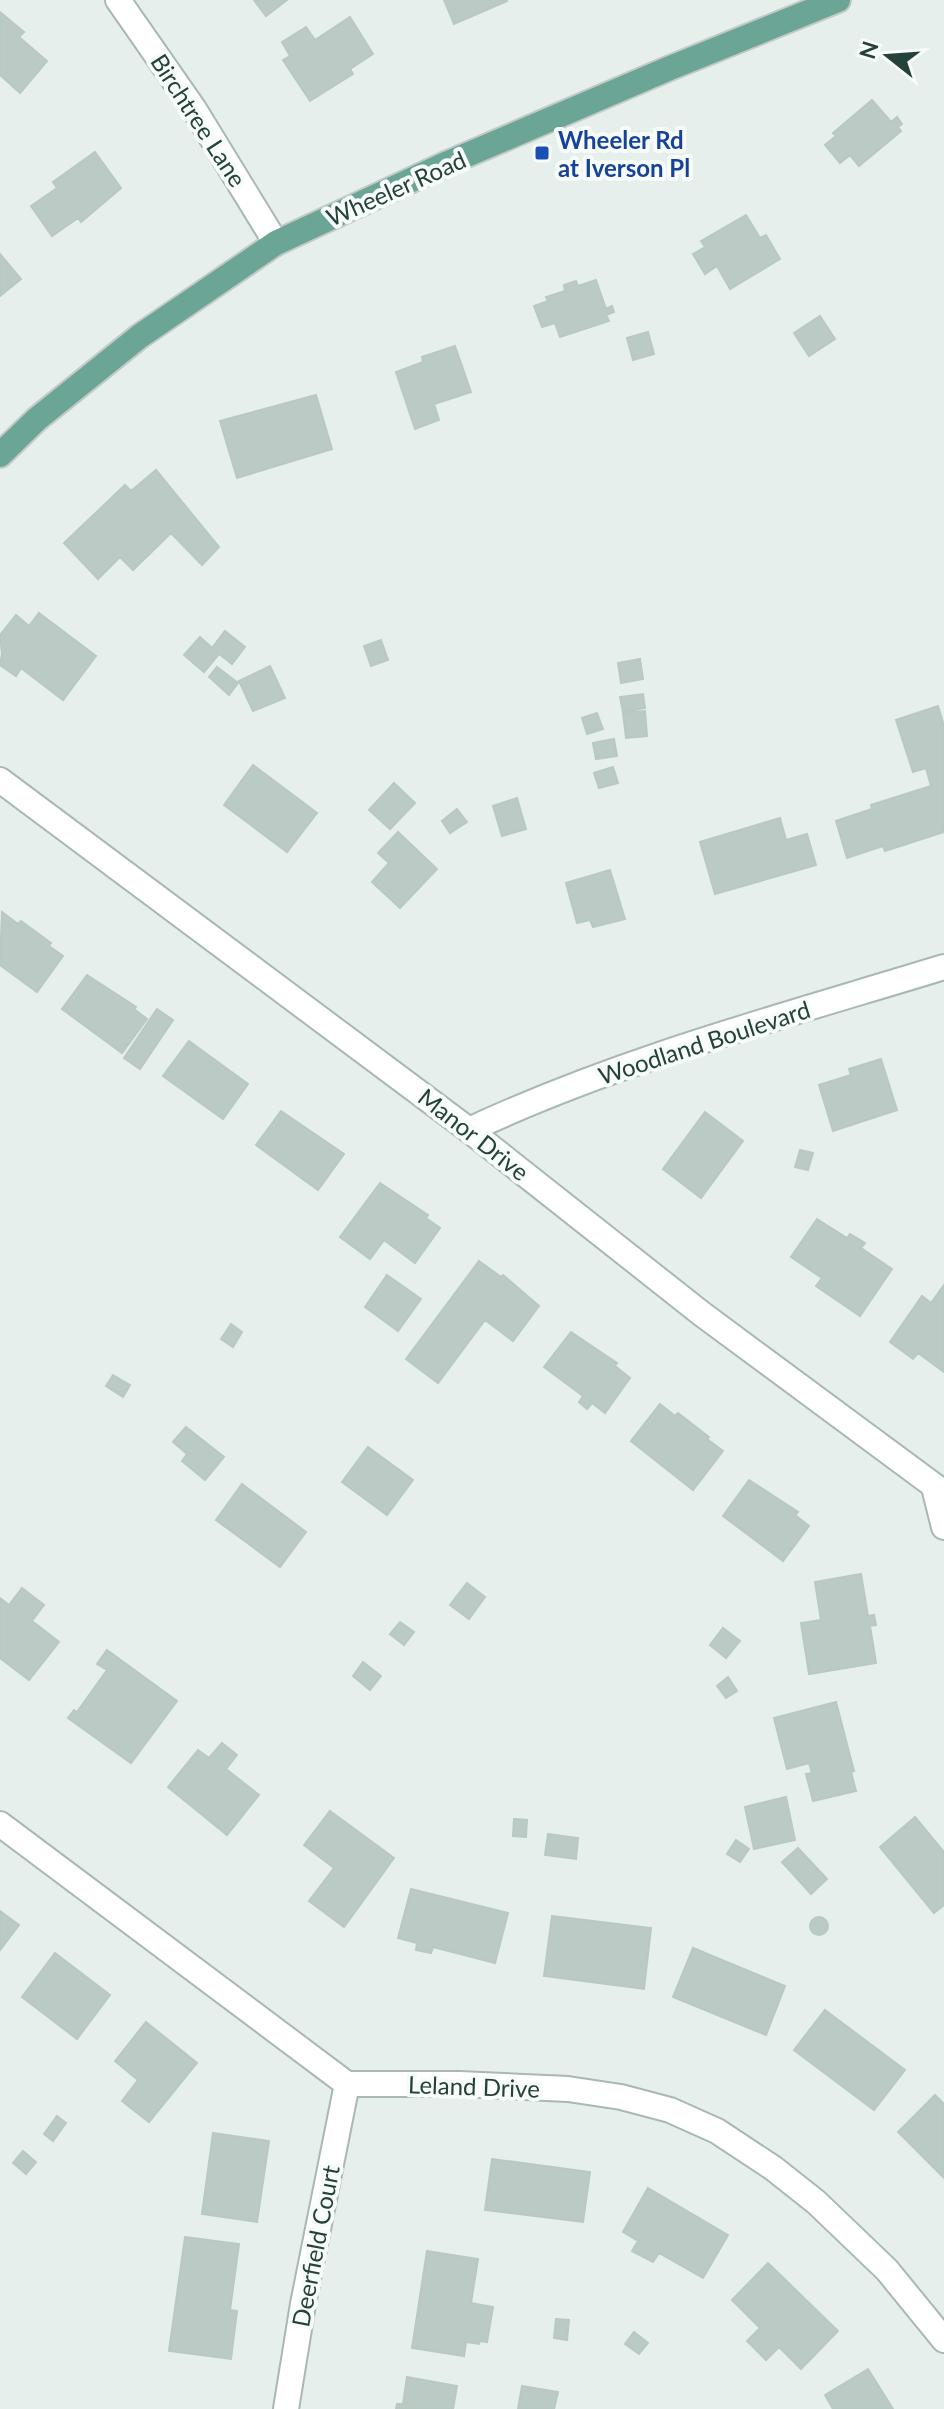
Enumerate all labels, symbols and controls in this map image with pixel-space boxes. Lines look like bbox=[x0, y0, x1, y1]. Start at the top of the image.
north arrow bbox=[848, 16, 928, 96]
text: N bbox=[853, 38, 884, 62]
street label: Birchtree Lane bbox=[145, 48, 253, 192]
place label: Wheeler Rd at Iverson Pl bbox=[558, 125, 690, 182]
street label: Wheeler Road bbox=[322, 144, 470, 232]
marker: Wheeler Rd at Iverson Pl bbox=[533, 144, 551, 162]
street label: Woodland Boulevard bbox=[594, 994, 814, 1090]
street label: Manor Drive bbox=[413, 1082, 535, 1186]
street label: Leland Drive bbox=[408, 2069, 540, 2103]
street label: Deerfield Court bbox=[285, 2162, 345, 2329]

